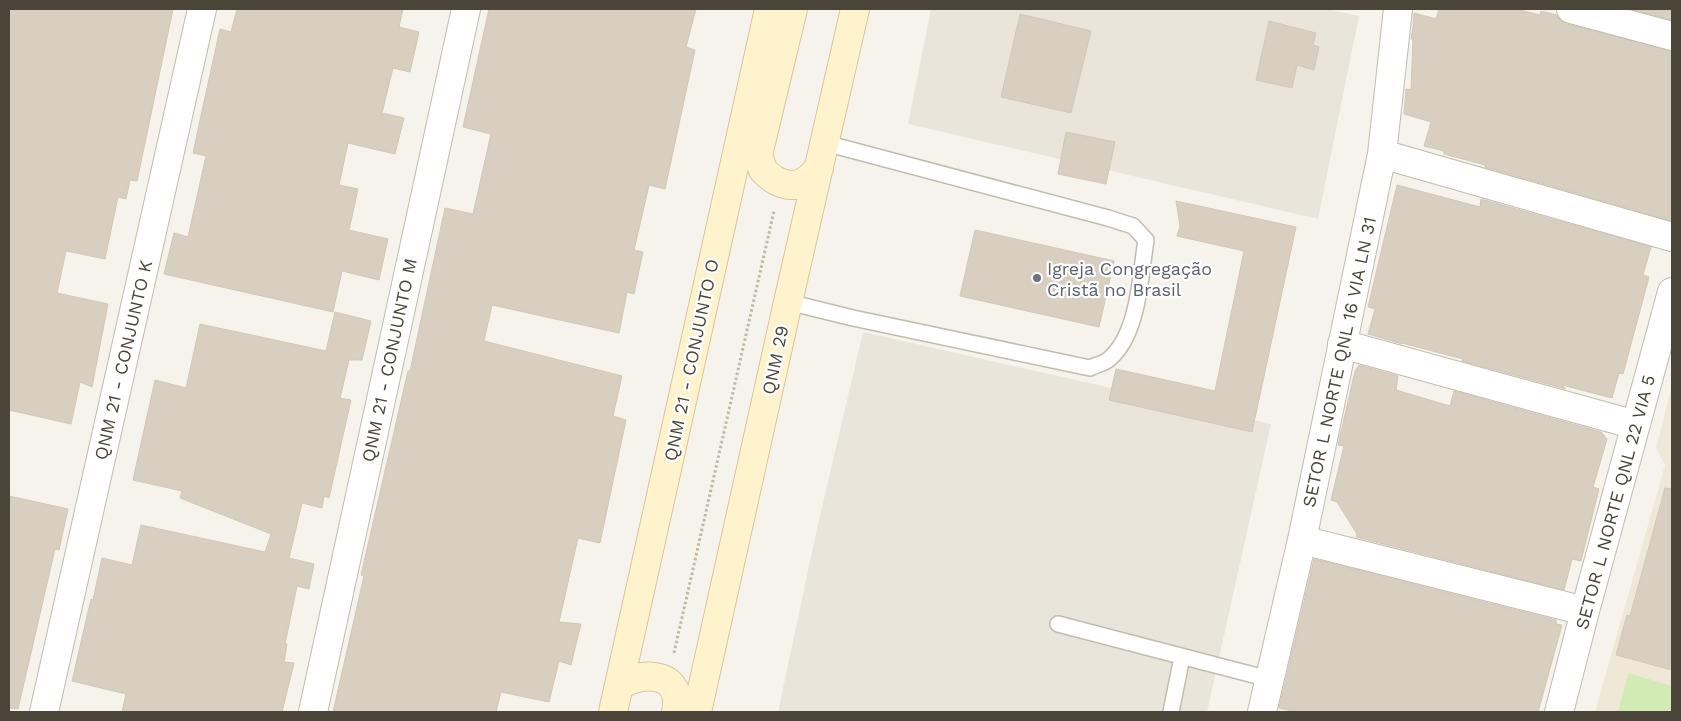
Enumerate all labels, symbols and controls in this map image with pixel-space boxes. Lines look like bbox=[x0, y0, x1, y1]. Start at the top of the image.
street label: SETOR L NORTE QNL 16 VIA LN 31 bbox=[1298, 215, 1380, 509]
street label: QNM 21 - CONJUNTO M bbox=[357, 256, 421, 464]
street label: QNM 21 - CONJUNTO O bbox=[659, 257, 723, 463]
street label: QNM 21 - CONJUNTO K bbox=[90, 258, 156, 462]
place label: Igreja Congregação Cristã no Brasil bbox=[1047, 258, 1212, 300]
marker: Igreja Congregação Cristã no Brasil bbox=[1031, 272, 1043, 284]
street label: QNM 29 bbox=[757, 324, 793, 396]
street label: SETOR L NORTE QNL 22 VIA 5 bbox=[1571, 372, 1659, 632]

